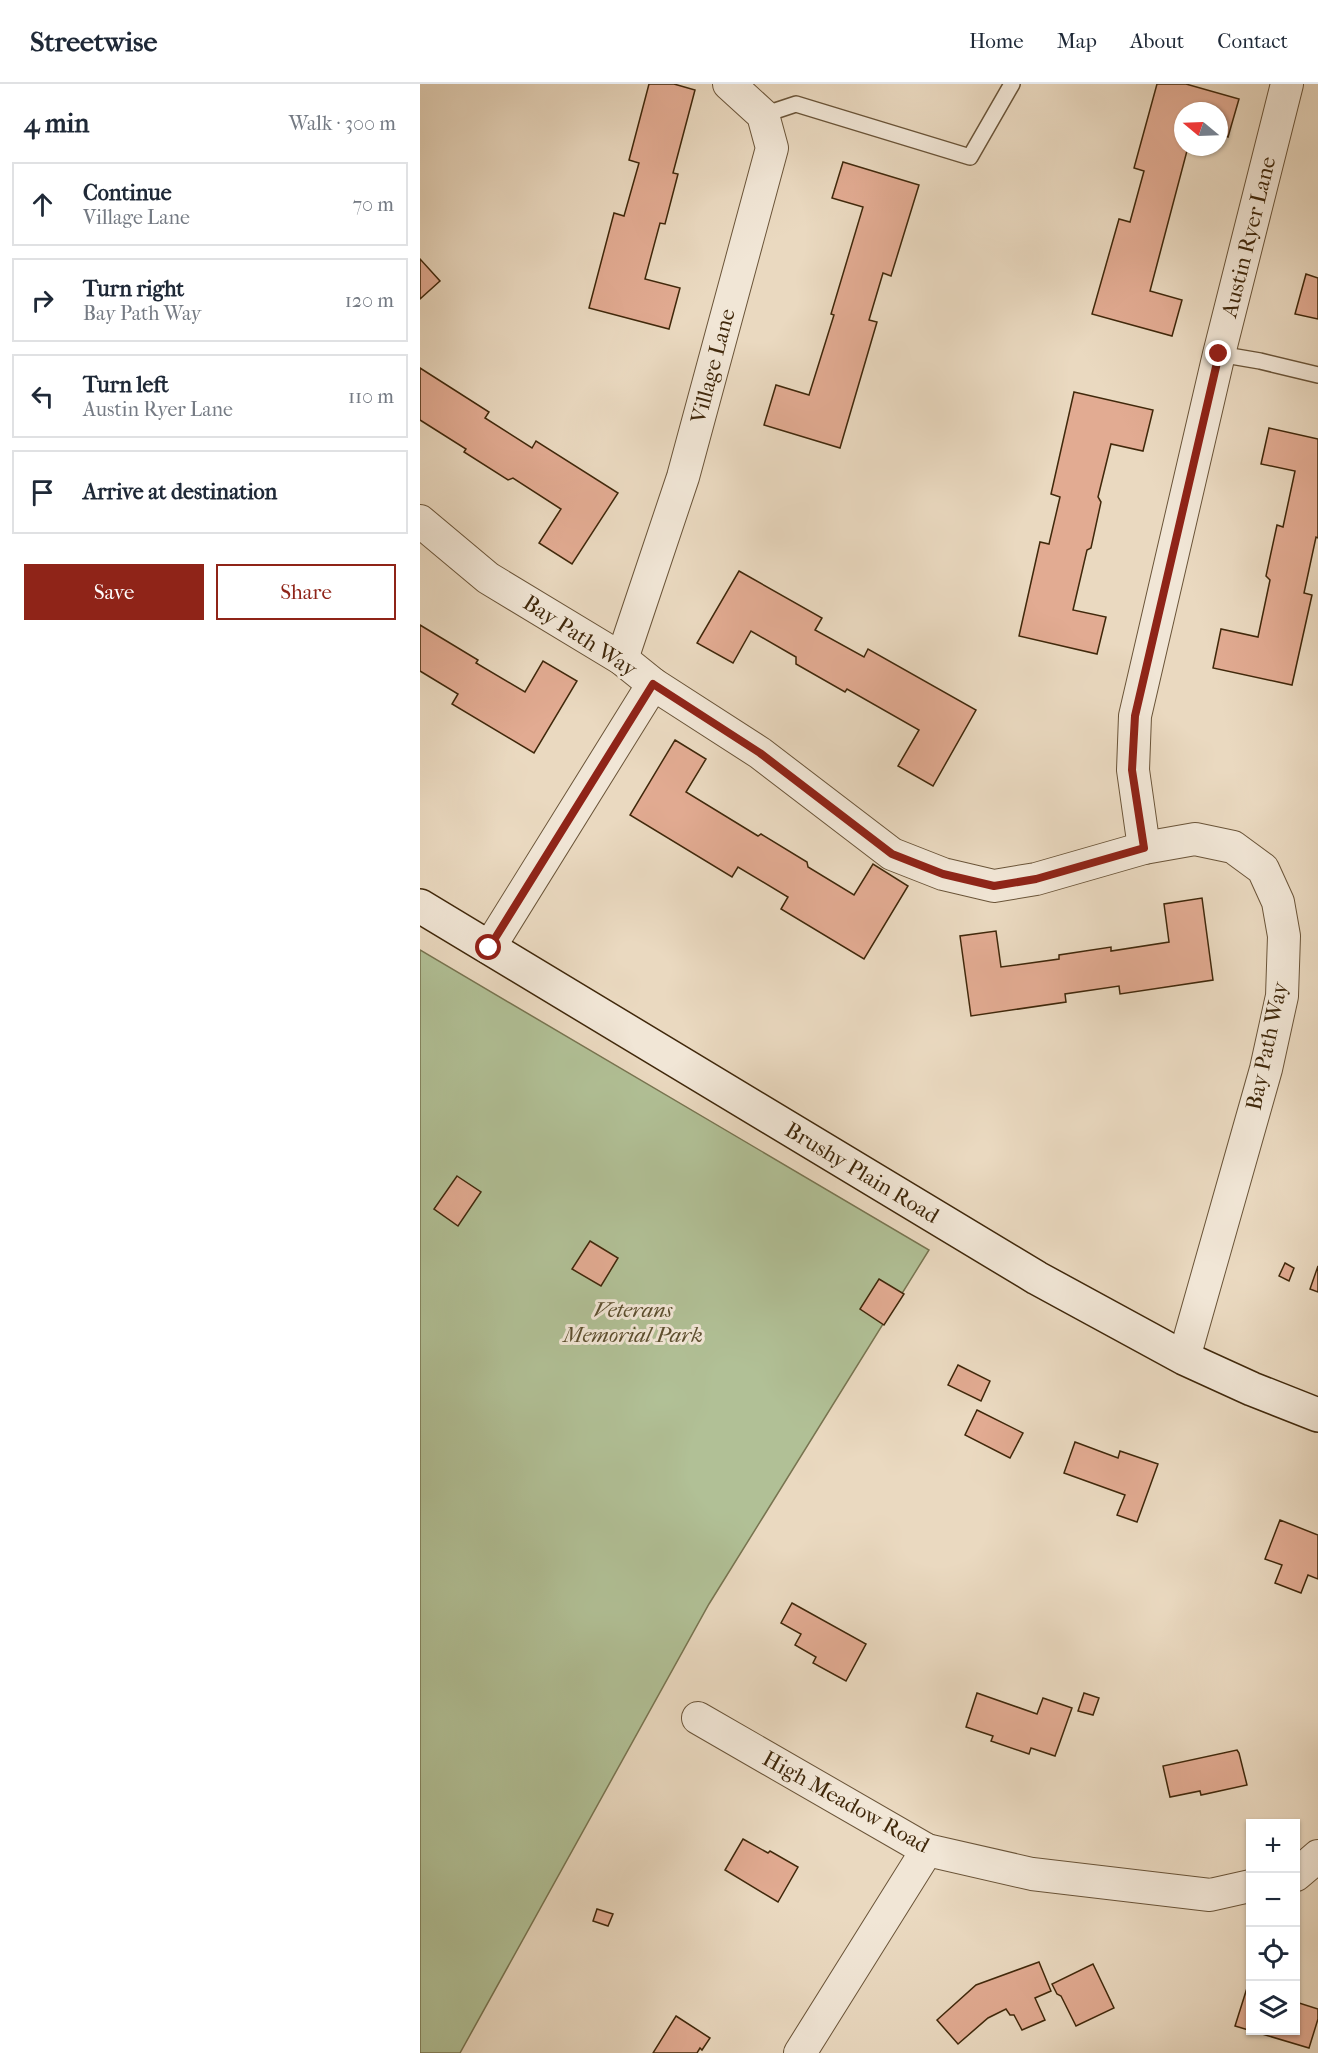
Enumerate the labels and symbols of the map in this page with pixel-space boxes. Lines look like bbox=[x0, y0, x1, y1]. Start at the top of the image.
north arrow bbox=[1174, 102, 1228, 156]
street label: Austin Ryer Lane bbox=[1216, 154, 1282, 321]
street label: Village Lane bbox=[685, 306, 741, 427]
route end bbox=[1205, 340, 1231, 366]
street label: Bay Path Way bbox=[518, 590, 643, 683]
route start bbox=[475, 934, 501, 960]
street label: Bay Path Way bbox=[1241, 978, 1294, 1112]
street label: Brushy Plain Road bbox=[780, 1117, 944, 1230]
park label: Veterans Memorial Park bbox=[561, 1297, 703, 1348]
street label: High Meadow Road bbox=[758, 1745, 935, 1859]

